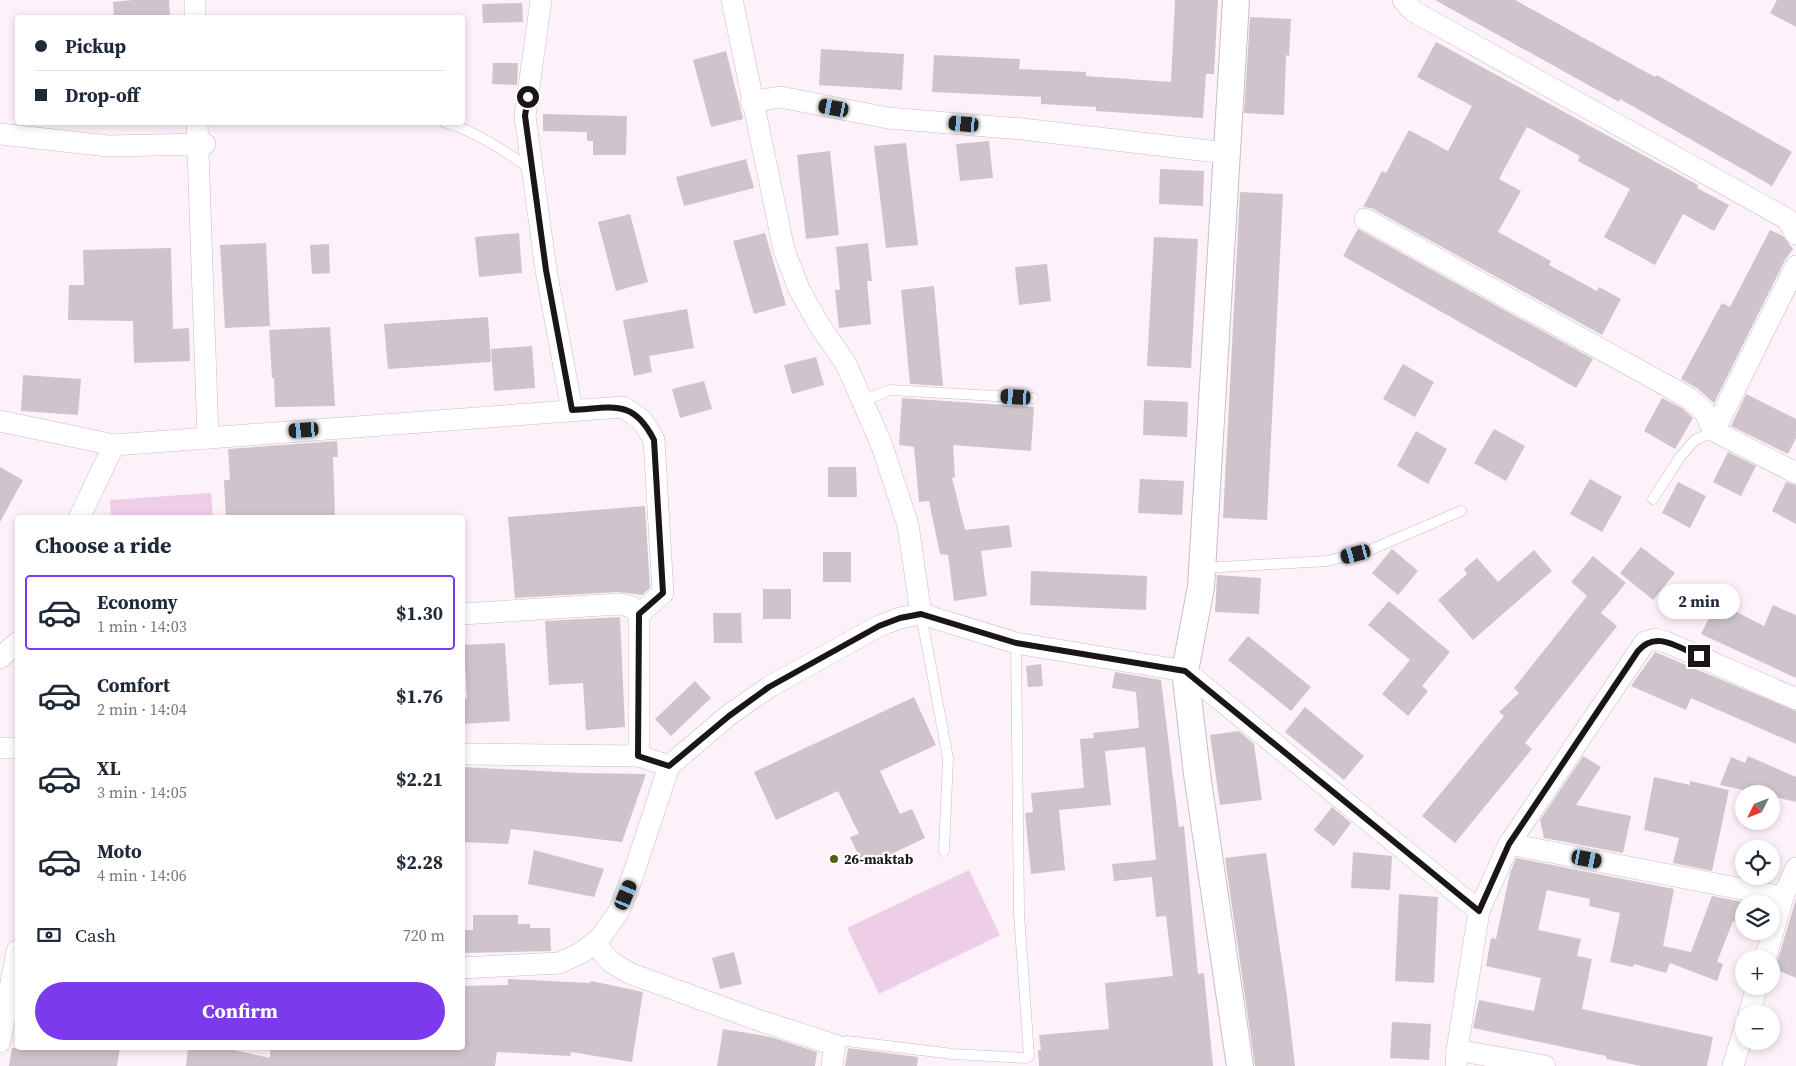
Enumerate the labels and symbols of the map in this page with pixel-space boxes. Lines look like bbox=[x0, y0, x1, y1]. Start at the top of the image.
route start bbox=[517, 86, 539, 108]
car bbox=[817, 98, 850, 118]
car bbox=[948, 115, 979, 133]
car bbox=[1000, 389, 1031, 405]
car bbox=[288, 421, 319, 439]
car bbox=[1339, 543, 1372, 565]
callout: 2 min bbox=[1658, 584, 1740, 618]
route end bbox=[1688, 645, 1710, 667]
north arrow bbox=[1735, 785, 1780, 830]
place label: 26-maktab bbox=[844, 849, 914, 869]
car bbox=[1570, 849, 1603, 869]
marker: 26-maktab bbox=[828, 853, 840, 865]
car bbox=[613, 878, 638, 912]

